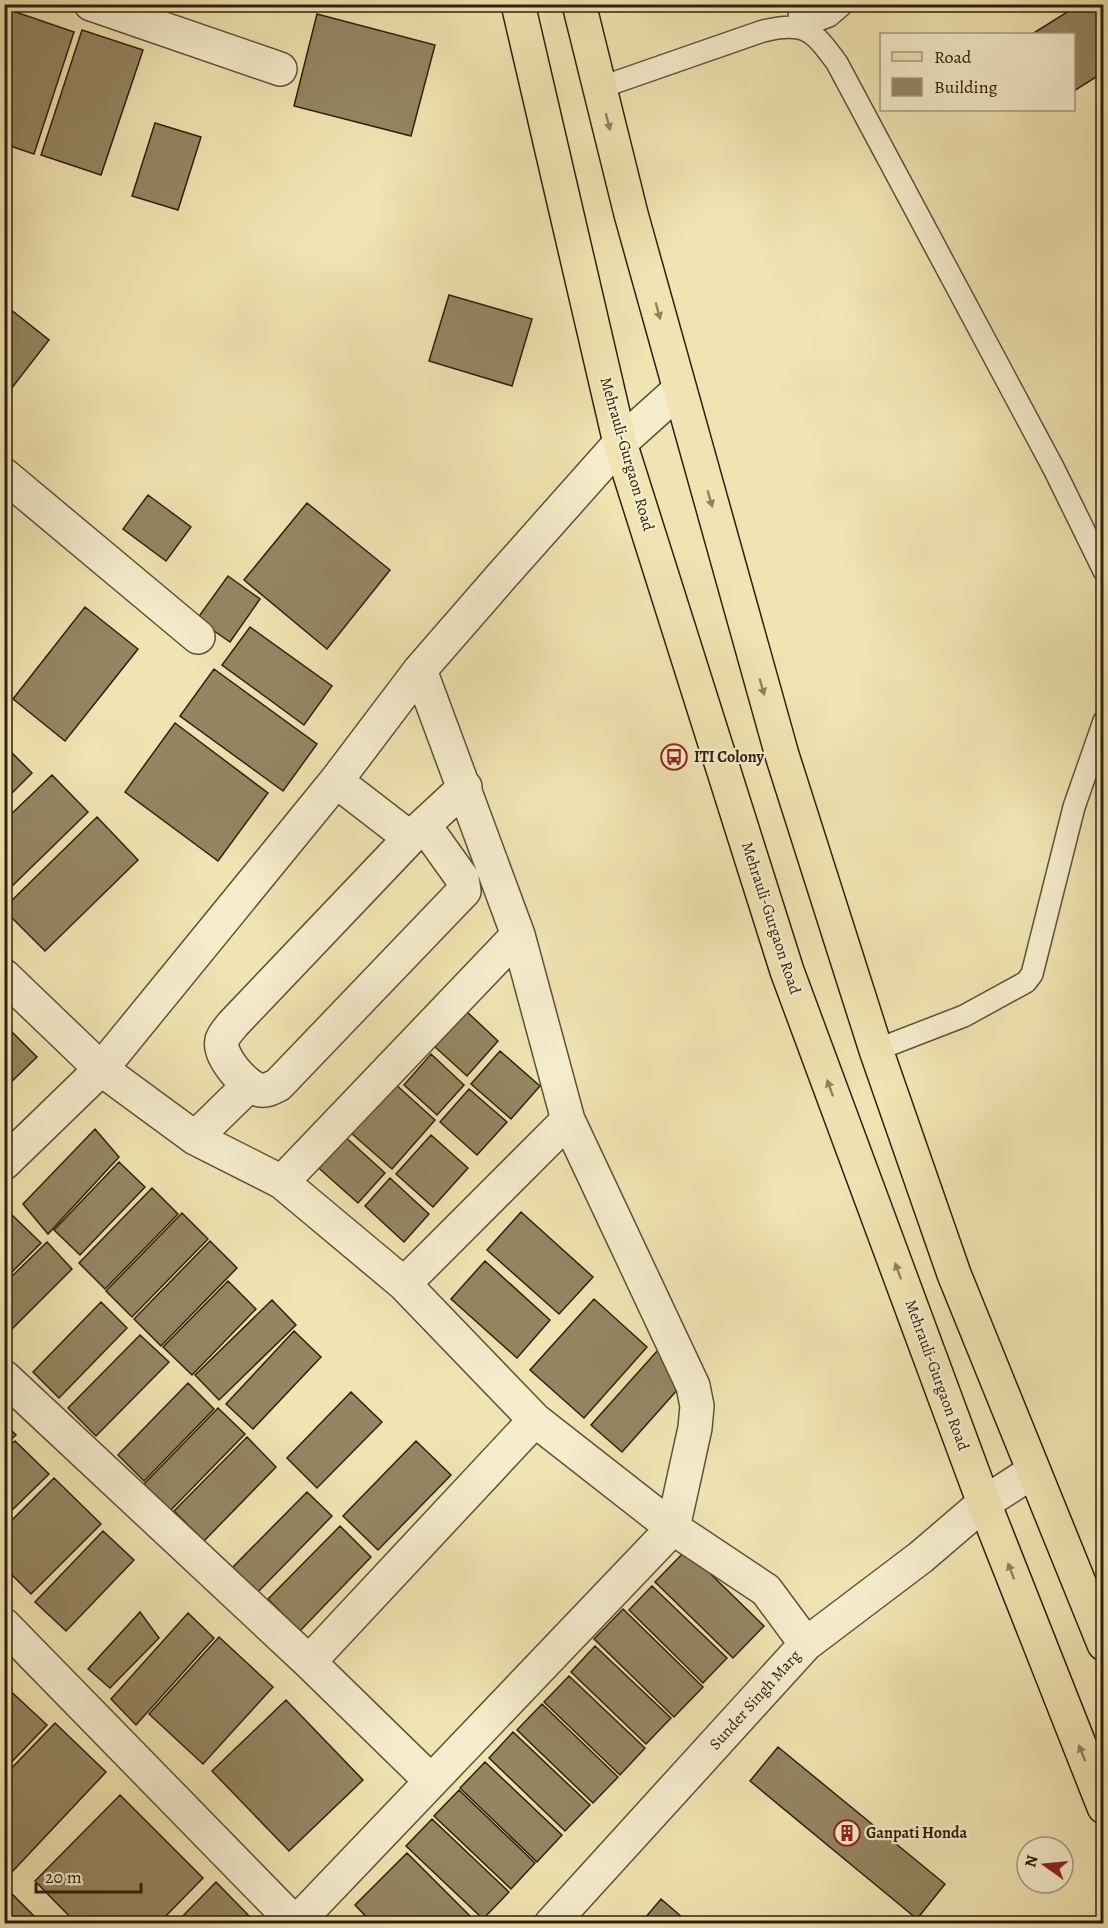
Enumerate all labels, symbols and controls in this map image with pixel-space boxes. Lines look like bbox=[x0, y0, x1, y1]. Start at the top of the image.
legend bbox=[880, 33, 1075, 111]
text: Road bbox=[934, 45, 972, 69]
text: Building bbox=[934, 75, 998, 99]
one-way arrow bbox=[604, 113, 614, 132]
one-way arrow bbox=[653, 302, 663, 320]
street label: Mehrauli-Gurgaon Road bbox=[594, 374, 660, 534]
one-way arrow bbox=[706, 490, 715, 508]
one-way arrow bbox=[758, 678, 768, 696]
bus stop icon: ITI Colony bbox=[659, 742, 689, 772]
place label: ITI Colony bbox=[694, 746, 764, 768]
street label: Mehrauli-Gurgaon Road bbox=[736, 839, 806, 997]
one-way arrow bbox=[825, 1079, 835, 1097]
one-way arrow bbox=[893, 1262, 902, 1280]
street label: Mehrauli-Gurgaon Road bbox=[899, 1296, 975, 1454]
one-way arrow bbox=[1006, 1562, 1016, 1580]
street label: Sunder Singh Marg bbox=[704, 1645, 806, 1755]
one-way arrow bbox=[1077, 1744, 1086, 1762]
building icon: Ganpati Honda bbox=[832, 1818, 862, 1848]
place label: Ganpati Honda bbox=[866, 1822, 968, 1844]
north arrow bbox=[1015, 1835, 1075, 1895]
text: N bbox=[1019, 1853, 1044, 1870]
scale bar bbox=[36, 1856, 141, 1894]
text: 20 m bbox=[45, 1865, 82, 1889]

